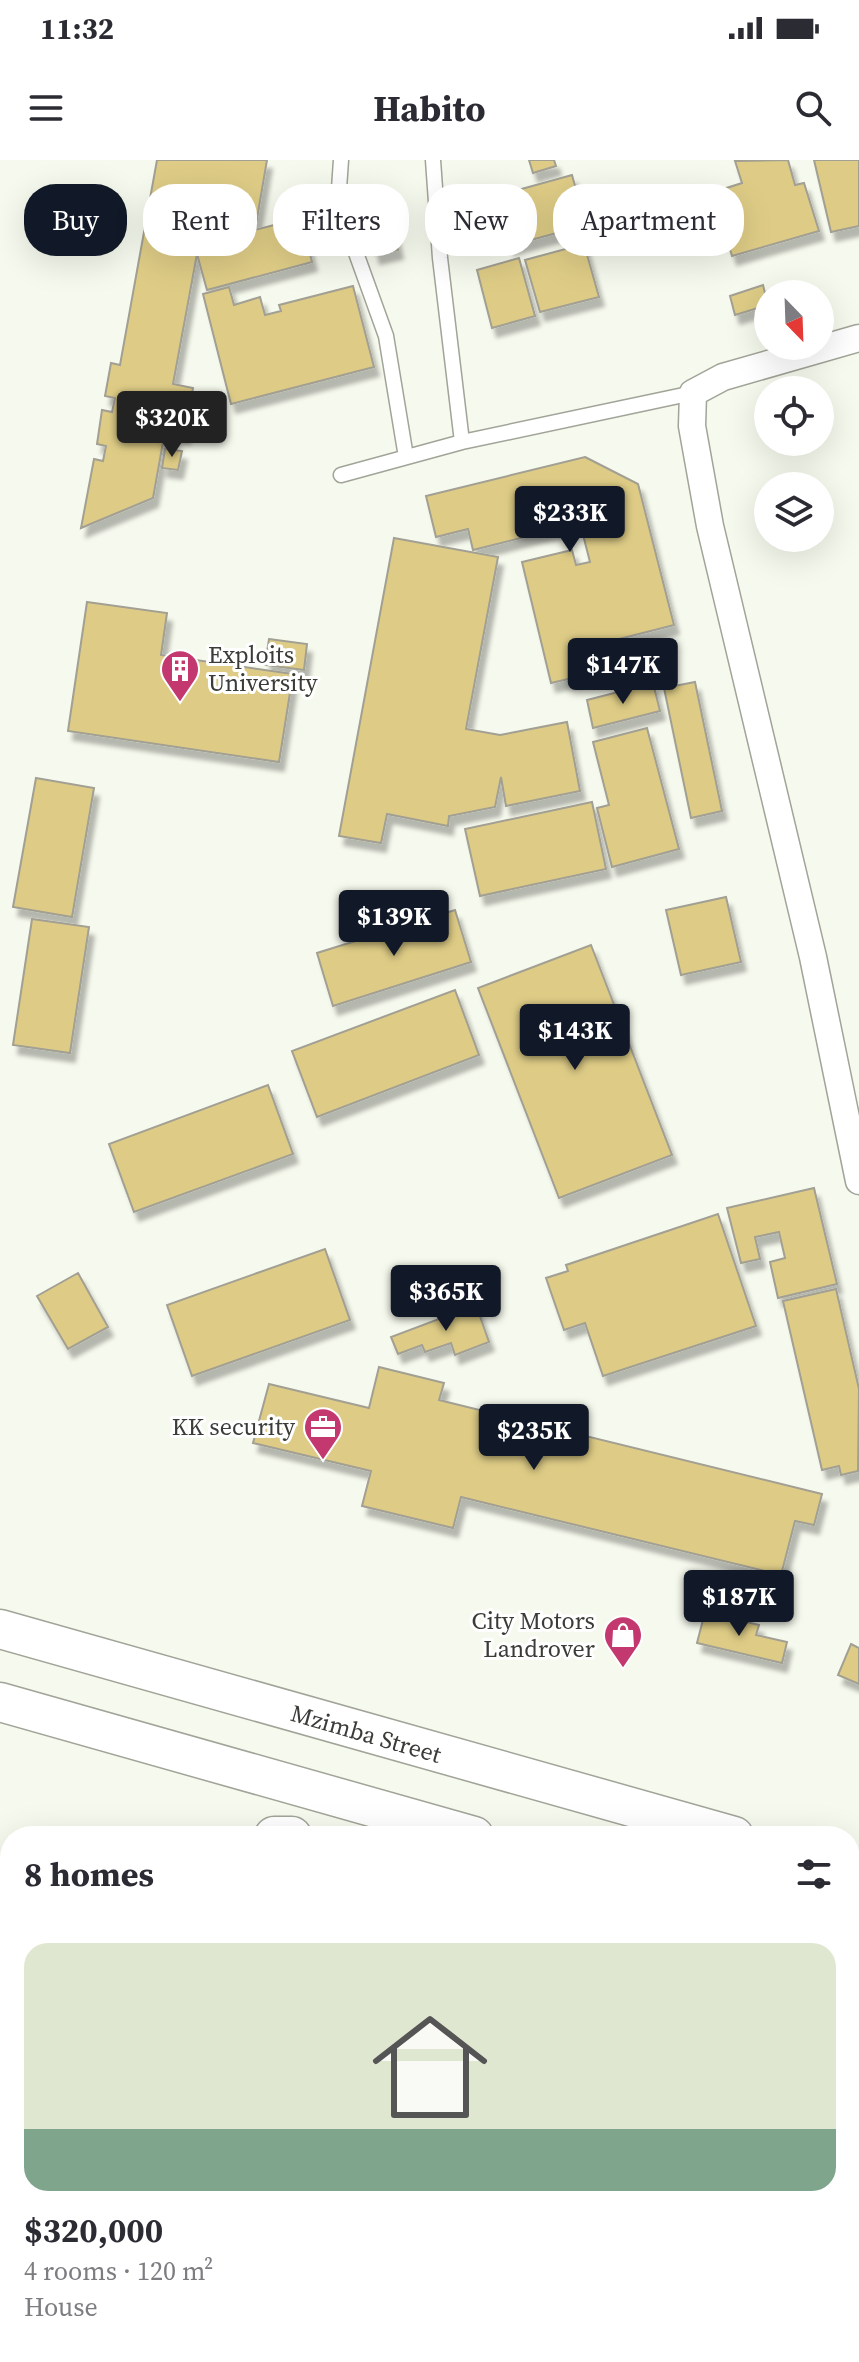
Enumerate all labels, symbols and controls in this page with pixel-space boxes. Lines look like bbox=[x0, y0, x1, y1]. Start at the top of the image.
text: 11:32 bbox=[40, 8, 114, 49]
text: Habito bbox=[373, 84, 486, 133]
icon: menu bbox=[24, 86, 68, 130]
icon: search bbox=[791, 86, 835, 130]
chip: Buy bbox=[24, 184, 127, 256]
chip: Rent bbox=[143, 184, 257, 256]
chip: Filters bbox=[273, 184, 409, 256]
chip: New bbox=[425, 184, 537, 256]
chip: Apartment bbox=[553, 184, 744, 256]
north arrow bbox=[754, 280, 834, 360]
map controls bbox=[754, 280, 834, 552]
button: locate bbox=[754, 376, 834, 456]
pin: $320K bbox=[116, 391, 228, 459]
text: $320K bbox=[135, 399, 209, 435]
button: layers bbox=[754, 472, 834, 552]
pin: $233K bbox=[514, 486, 626, 554]
text: $233K bbox=[533, 494, 607, 530]
place label: Exploits University bbox=[208, 638, 318, 699]
pin: $147K bbox=[567, 638, 679, 706]
text: $147K bbox=[586, 646, 660, 682]
building icon: Exploits University bbox=[159, 648, 201, 703]
pin: $139K bbox=[338, 890, 450, 958]
text: $139K bbox=[357, 898, 431, 934]
pin: $143K bbox=[519, 1004, 631, 1072]
text: $143K bbox=[538, 1012, 612, 1048]
pin: $365K bbox=[390, 1265, 502, 1333]
text: $365K bbox=[409, 1273, 483, 1309]
pin: $235K bbox=[478, 1404, 590, 1472]
office icon: KK security bbox=[302, 1406, 344, 1461]
place label: KK security bbox=[172, 1410, 296, 1443]
text: $235K bbox=[497, 1412, 571, 1448]
pin: $187K bbox=[683, 1570, 795, 1638]
text: $187K bbox=[702, 1578, 776, 1614]
place label: City Motors Landrover bbox=[472, 1604, 595, 1665]
shop icon: City Motors Landrover bbox=[602, 1614, 644, 1669]
street label: Mzimba Street bbox=[287, 1696, 445, 1771]
text: 8 homes bbox=[24, 1851, 154, 1897]
icon: filters bbox=[792, 1852, 836, 1896]
icon: home bbox=[358, 1995, 502, 2139]
text: $320,000 bbox=[24, 2207, 163, 2253]
text: 4 rooms · 120 m² bbox=[24, 2253, 213, 2289]
text: House bbox=[24, 2289, 98, 2325]

